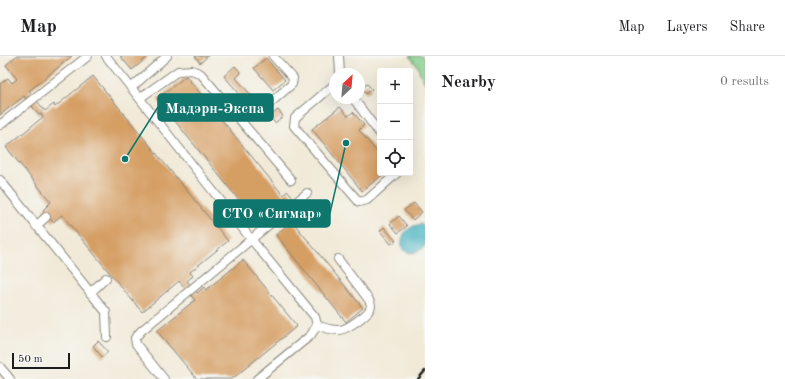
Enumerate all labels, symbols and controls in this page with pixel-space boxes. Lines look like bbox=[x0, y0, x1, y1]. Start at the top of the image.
text: Map bbox=[20, 18, 57, 37]
text: Map bbox=[619, 20, 645, 34]
text: Layers bbox=[667, 20, 708, 34]
text: Share bbox=[730, 20, 765, 34]
north arrow bbox=[329, 68, 365, 104]
map controls bbox=[377, 68, 413, 176]
button: + bbox=[377, 68, 413, 104]
text: Nearby bbox=[441, 74, 496, 91]
text: 0 results bbox=[720, 75, 769, 88]
callout: Мадэрн-Экспа bbox=[158, 94, 273, 121]
text: Мадэрн-Экспа bbox=[166, 102, 265, 117]
button: − bbox=[377, 104, 413, 140]
button: locate bbox=[377, 140, 413, 176]
callout: СТО «Сигмар» bbox=[214, 200, 330, 227]
text: СТО «Сигмар» bbox=[222, 207, 322, 222]
scale bar bbox=[12, 351, 70, 370]
text: 50 m bbox=[18, 354, 43, 365]

